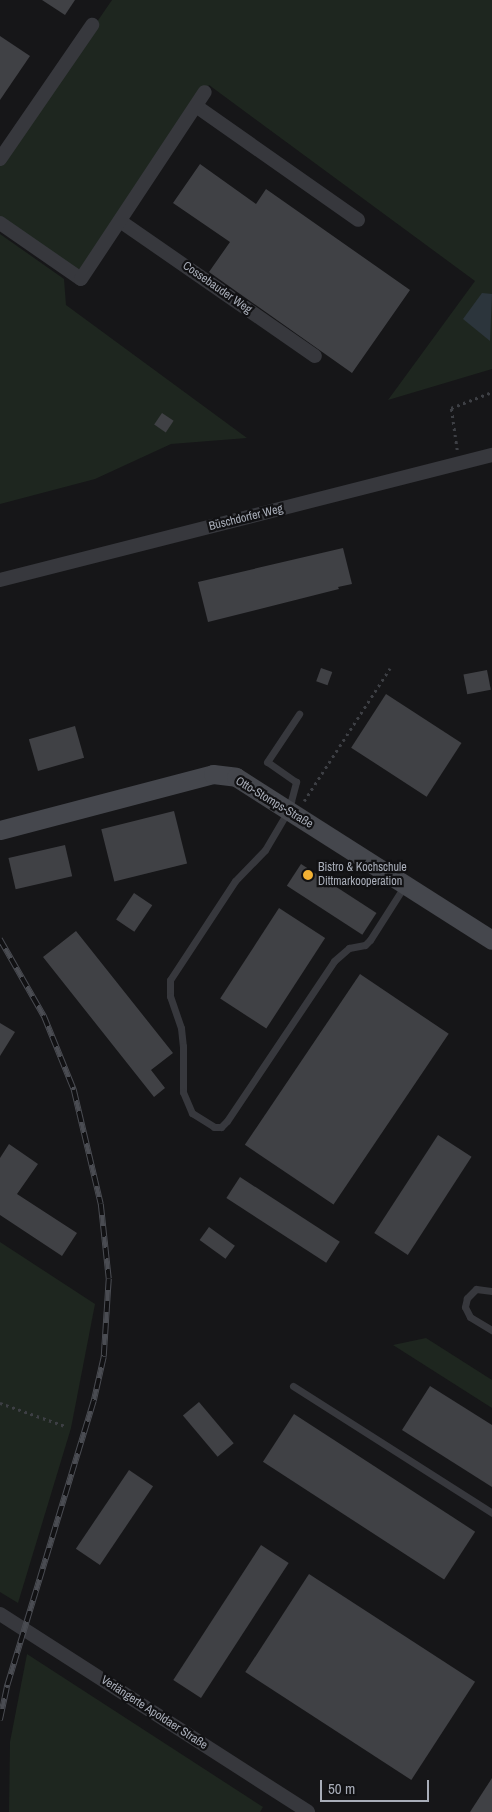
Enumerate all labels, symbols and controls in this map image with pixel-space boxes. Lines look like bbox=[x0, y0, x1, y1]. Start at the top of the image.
street label: Cossebauder Weg bbox=[180, 259, 254, 317]
street label: Büschdorfer Weg bbox=[207, 502, 285, 534]
street label: Otto-Stomps-Straße bbox=[233, 774, 315, 832]
place label: Bistro & Kochschule Dittmarkooperation bbox=[318, 861, 407, 889]
marker: Bistro & Kochschule Dittmarkooperation bbox=[302, 869, 314, 881]
street label: Verlängerte Apoldaer Straße bbox=[98, 1673, 210, 1753]
scale bar bbox=[322, 1770, 431, 1802]
text: 50 m bbox=[328, 1778, 355, 1799]

